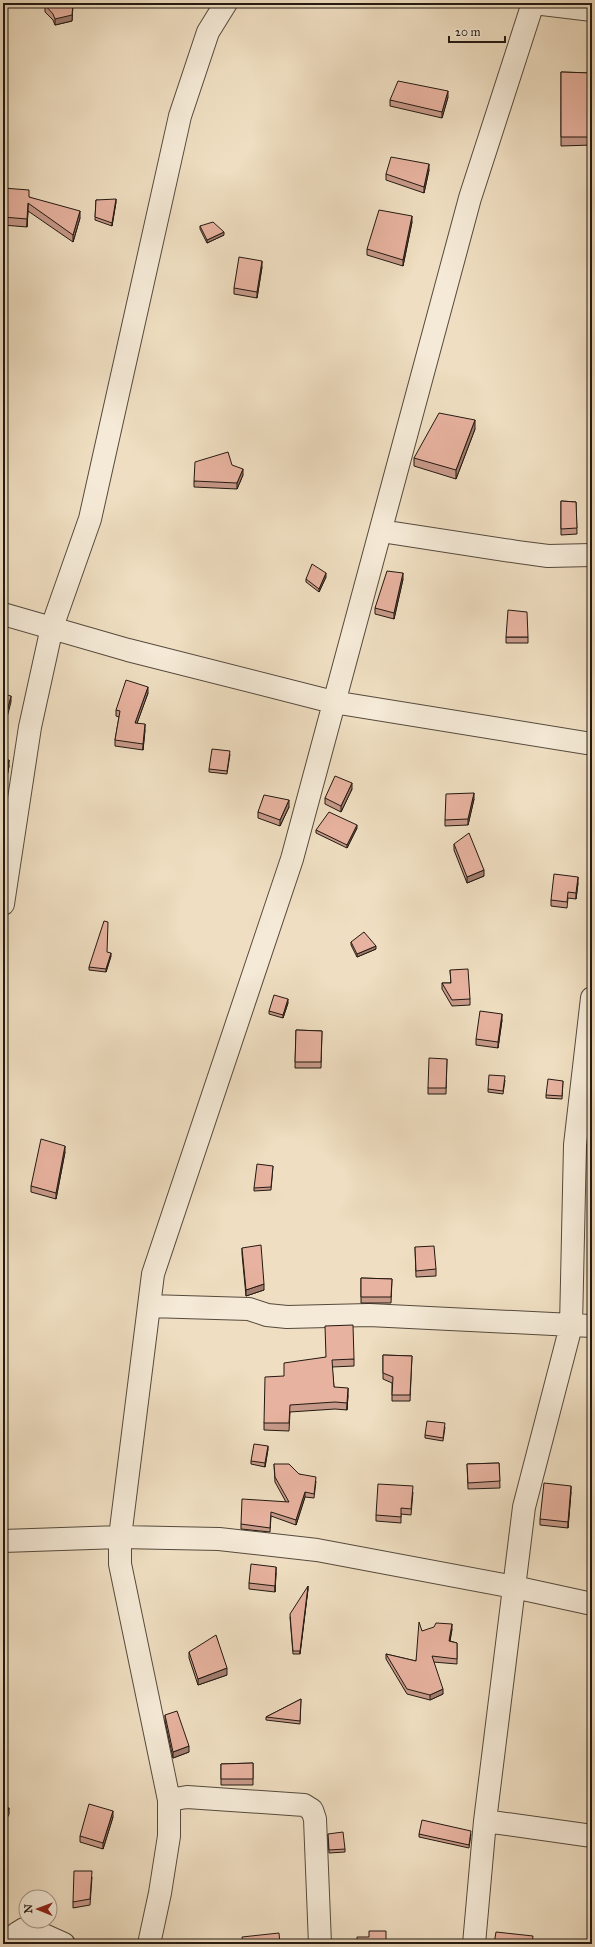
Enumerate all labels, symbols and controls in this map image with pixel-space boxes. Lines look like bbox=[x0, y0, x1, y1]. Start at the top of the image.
scale bar bbox=[449, 18, 505, 44]
text: 20 m bbox=[455, 25, 481, 39]
north arrow bbox=[18, 1889, 58, 1929]
text: N bbox=[22, 1903, 35, 1914]

